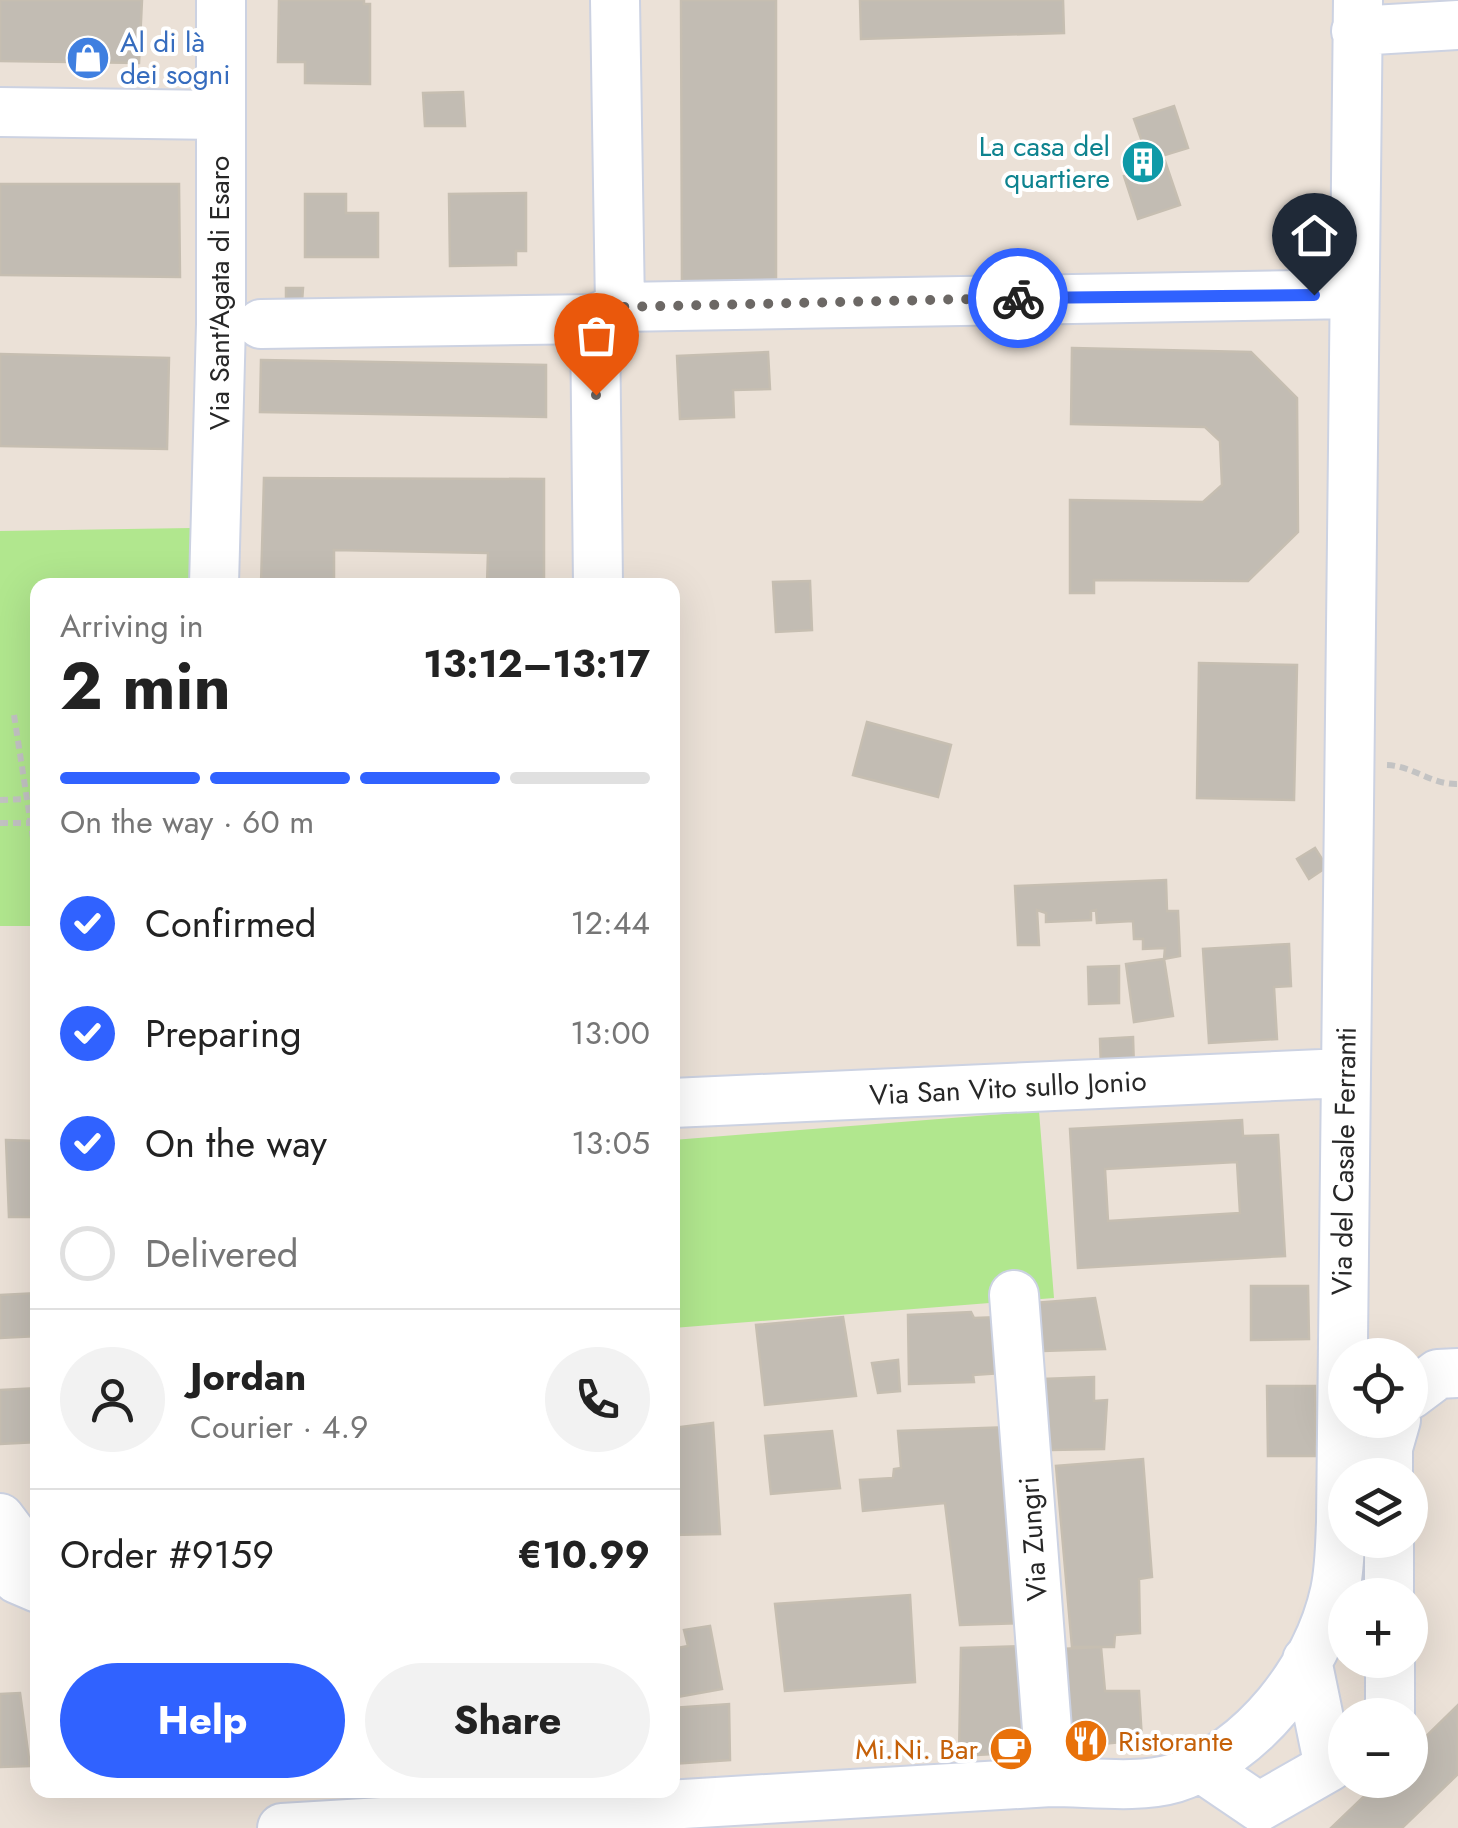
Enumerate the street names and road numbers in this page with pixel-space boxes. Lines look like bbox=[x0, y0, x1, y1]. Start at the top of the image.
street label: Via Sant'Agata di Esaro bbox=[199, 156, 240, 430]
street label: Via del Casale Ferranti bbox=[1321, 1026, 1367, 1296]
street label: Via San Vito sullo Jonio bbox=[868, 1060, 1148, 1116]
street label: Via Zungri bbox=[1008, 1476, 1058, 1602]

